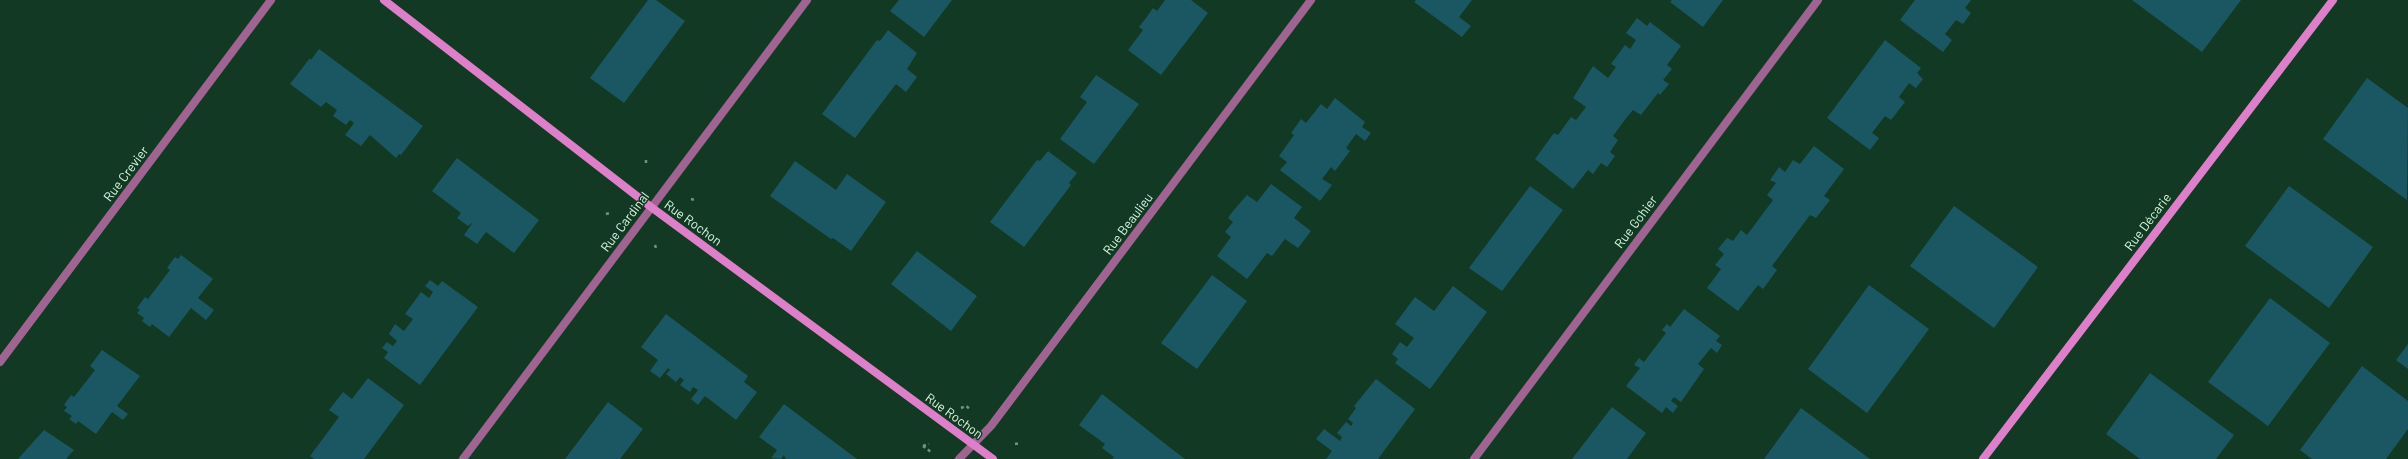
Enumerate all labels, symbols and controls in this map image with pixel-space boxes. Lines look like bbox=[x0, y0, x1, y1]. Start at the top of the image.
street label: Rue Crevier bbox=[100, 143, 152, 205]
street label: Rue Cardinal bbox=[598, 189, 652, 255]
street label: Rue Beaulieu bbox=[1100, 190, 1156, 258]
street label: Rue Décarie bbox=[2121, 190, 2175, 254]
street label: Rue Gohier bbox=[1611, 193, 1661, 251]
street label: Rue Rochon bbox=[661, 197, 725, 249]
street label: Rue Rochon bbox=[922, 390, 986, 442]

